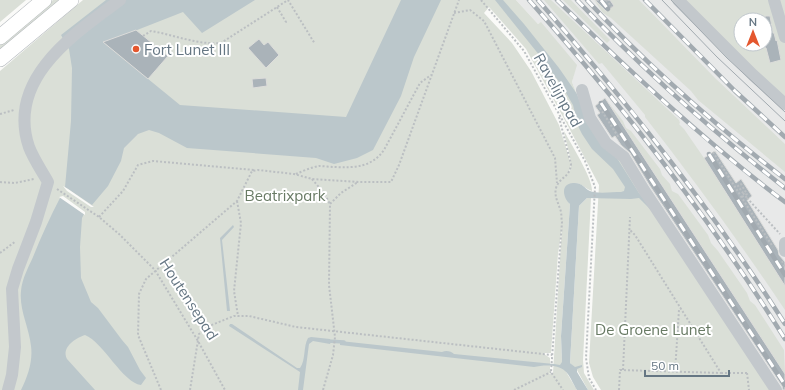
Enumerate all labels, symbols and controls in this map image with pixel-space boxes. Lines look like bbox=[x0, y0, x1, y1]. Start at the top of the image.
north arrow bbox=[733, 12, 773, 52]
text: N bbox=[749, 15, 757, 29]
place label: Fort Lunet III bbox=[144, 40, 230, 59]
marker: Fort Lunet III bbox=[131, 44, 141, 54]
street label: Ravelijnpad bbox=[530, 50, 586, 130]
park label: Beatrixpark bbox=[245, 186, 326, 205]
street label: Houtensepad bbox=[156, 255, 222, 343]
park label: De Groene Lunet bbox=[595, 320, 711, 339]
scale bar bbox=[645, 352, 729, 378]
text: 50 m bbox=[651, 358, 679, 373]

